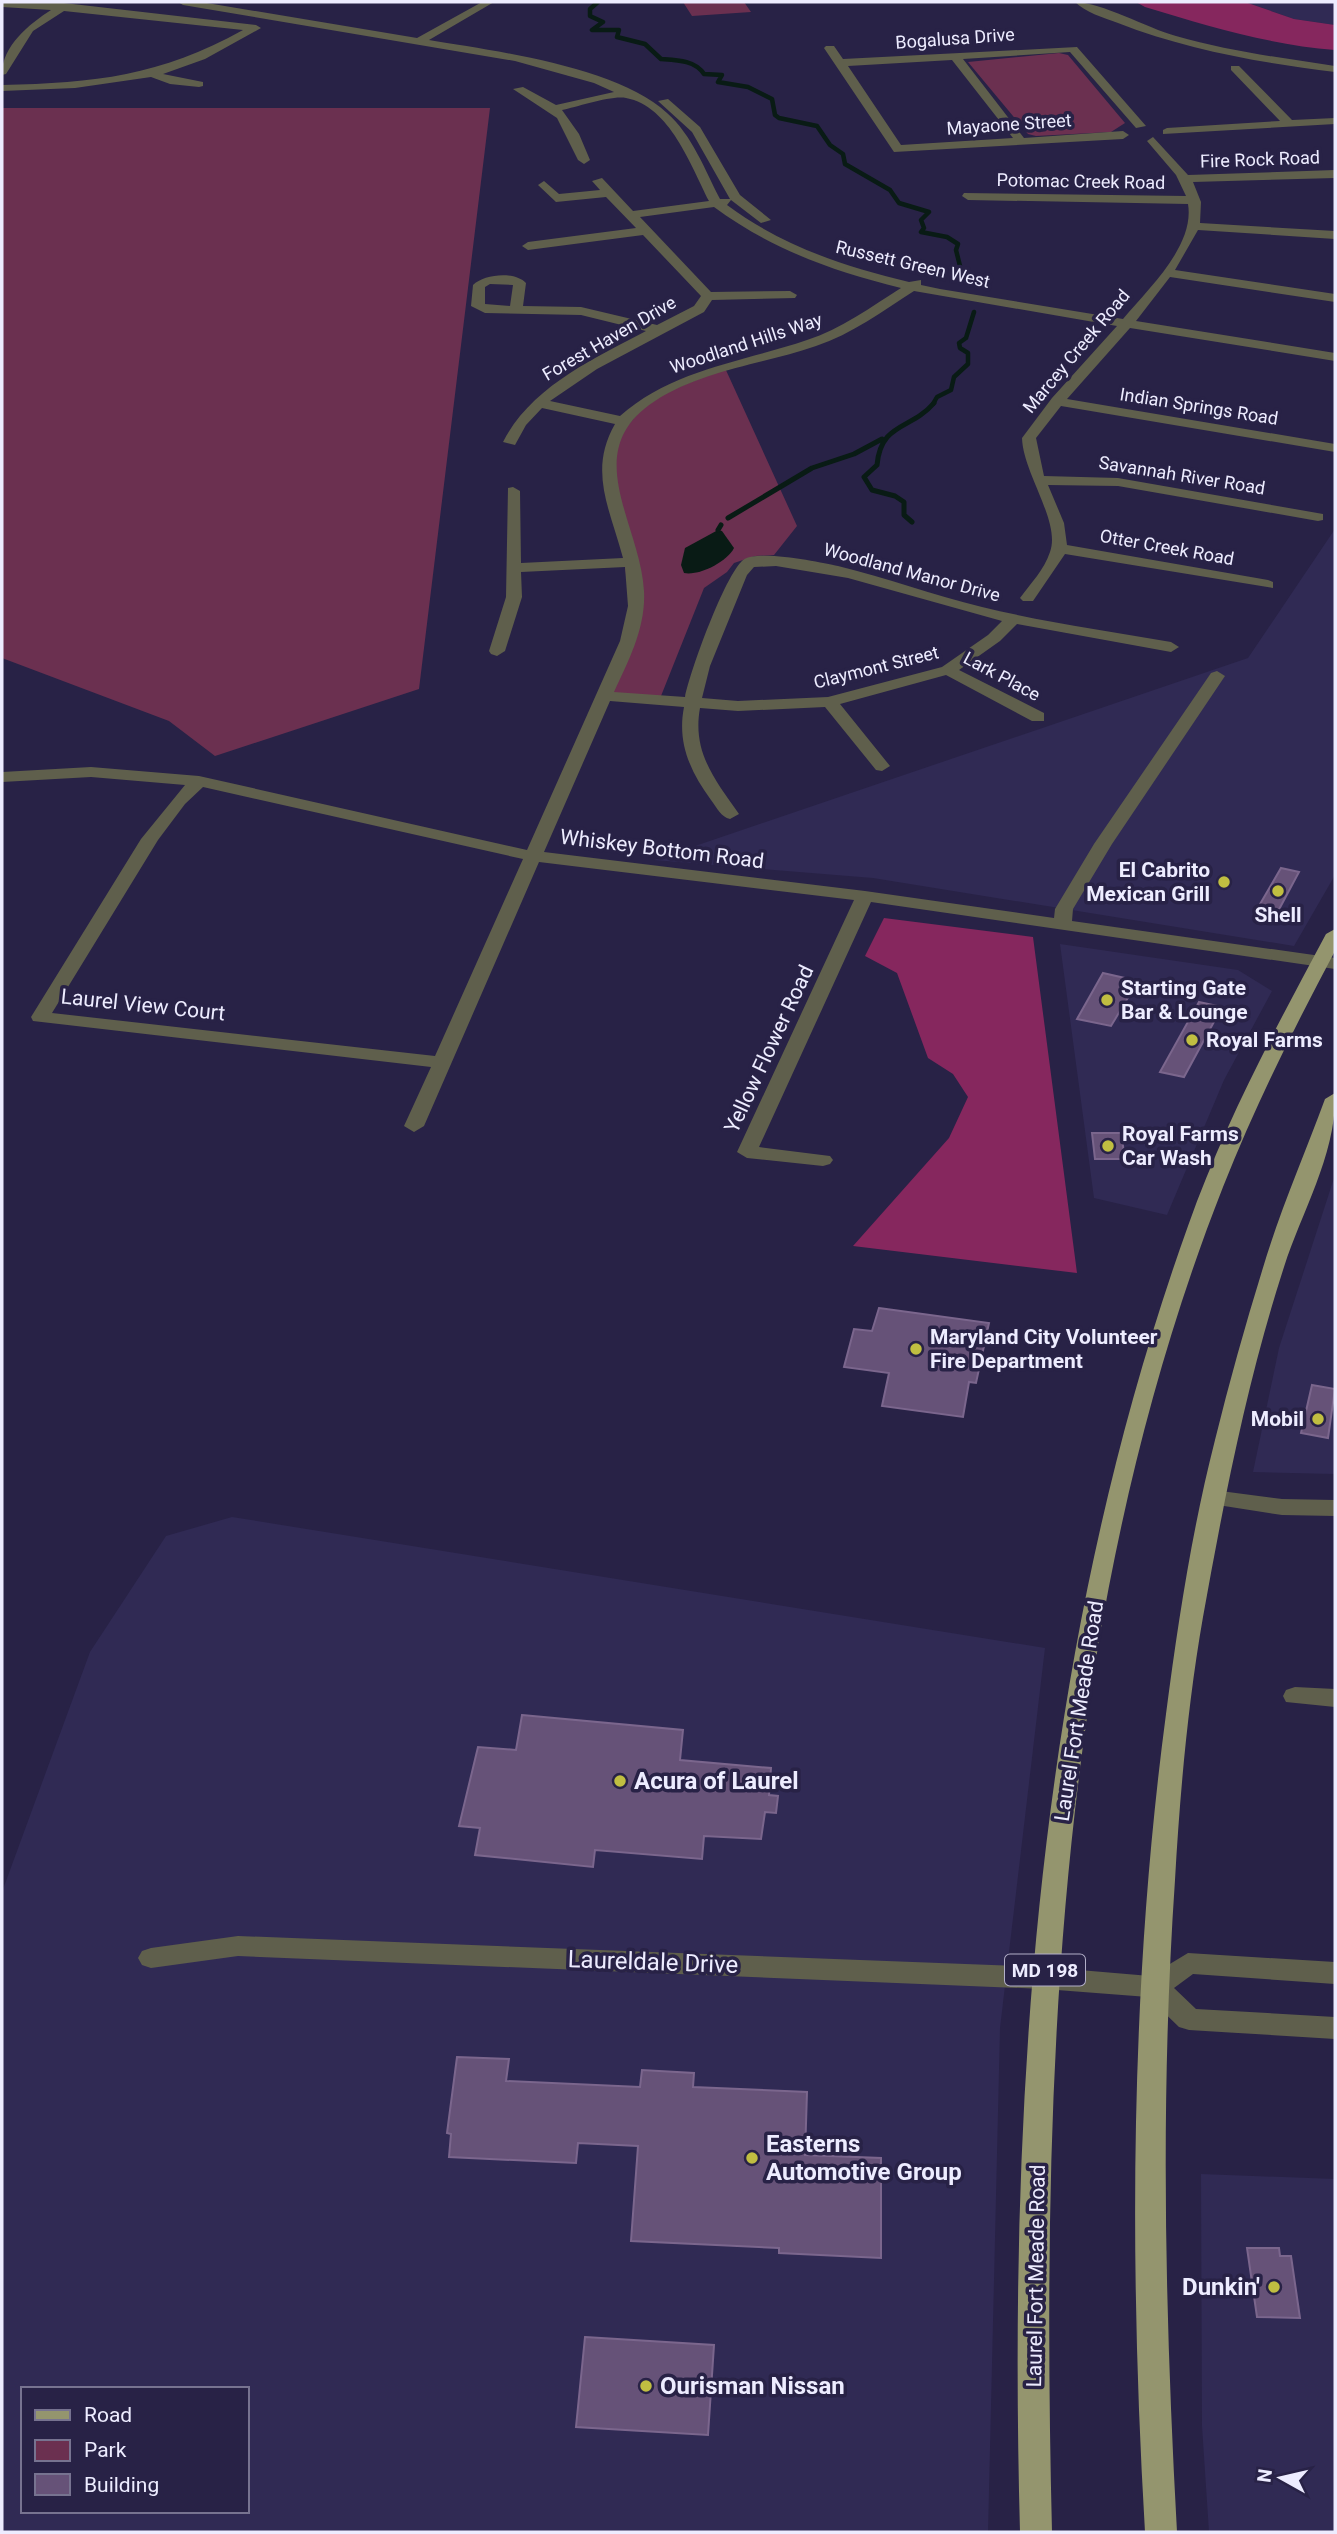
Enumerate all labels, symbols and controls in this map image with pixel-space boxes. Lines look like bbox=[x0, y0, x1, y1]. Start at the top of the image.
street label: Bogalusa Drive bbox=[895, 23, 1015, 53]
street label: Mayaone Street bbox=[946, 109, 1072, 139]
street label: Fire Rock Road bbox=[1200, 146, 1320, 172]
street label: Potomac Creek Road bbox=[997, 169, 1165, 193]
street label: Russett Green West bbox=[834, 236, 992, 292]
street label: Marcey Creek Road bbox=[1018, 285, 1134, 417]
street label: Forest Haven Drive bbox=[539, 291, 679, 385]
street label: Woodland Hills Way bbox=[667, 308, 825, 378]
street label: Indian Springs Road bbox=[1118, 383, 1280, 429]
street label: Savannah River Road bbox=[1097, 451, 1267, 499]
street label: Otter Creek Road bbox=[1098, 525, 1236, 569]
street label: Woodland Manor Drive bbox=[821, 538, 1003, 606]
street label: Claymont Street bbox=[811, 641, 941, 693]
street label: Lark Place bbox=[960, 647, 1044, 705]
street label: Whiskey Bottom Road bbox=[559, 825, 765, 873]
place label: El Cabrito Mexican Grill bbox=[1086, 858, 1210, 906]
marker: El Cabrito Mexican Grill bbox=[1216, 874, 1232, 890]
marker: Shell bbox=[1270, 883, 1286, 899]
place label: Shell bbox=[1254, 903, 1302, 927]
street label: Yellow Flower Road bbox=[720, 961, 818, 1137]
place label: Starting Gate Bar & Lounge bbox=[1121, 976, 1248, 1024]
street label: Laurel View Court bbox=[60, 984, 226, 1026]
marker: Starting Gate Bar & Lounge bbox=[1099, 992, 1115, 1008]
place label: Royal Farms bbox=[1206, 1028, 1323, 1052]
marker: Royal Farms bbox=[1184, 1032, 1200, 1048]
place label: Royal Farms Car Wash bbox=[1122, 1122, 1239, 1170]
marker: Royal Farms Car Wash bbox=[1100, 1138, 1116, 1154]
place label: Maryland City Volunteer Fire Department bbox=[930, 1325, 1158, 1373]
marker: Maryland City Volunteer Fire Department bbox=[908, 1341, 924, 1357]
place label: Mobil bbox=[1251, 1407, 1304, 1431]
marker: Mobil bbox=[1310, 1411, 1326, 1427]
street label: Laurel Fort Meade Road bbox=[1050, 1599, 1108, 1823]
place label: Acura of Laurel bbox=[634, 1767, 799, 1795]
marker: Acura of Laurel bbox=[612, 1773, 628, 1789]
street label: Laureldale Drive bbox=[567, 1945, 739, 1979]
road number: MD 198 bbox=[1005, 1954, 1085, 1986]
place label: Easterns Automotive Group bbox=[766, 2130, 962, 2186]
marker: Easterns Automotive Group bbox=[744, 2150, 760, 2166]
street label: Laurel Fort Meade Road bbox=[1022, 2164, 1050, 2388]
place label: Dunkin' bbox=[1182, 2273, 1260, 2301]
marker: Dunkin' bbox=[1266, 2279, 1282, 2295]
place label: Ourisman Nissan bbox=[660, 2372, 845, 2400]
marker: Ourisman Nissan bbox=[638, 2378, 654, 2394]
legend bbox=[21, 2387, 248, 2513]
text: Road bbox=[84, 2403, 132, 2427]
text: Park bbox=[84, 2438, 127, 2462]
north arrow bbox=[1246, 2443, 1316, 2513]
text: N bbox=[1252, 2467, 1277, 2484]
text: Building bbox=[84, 2473, 159, 2497]

